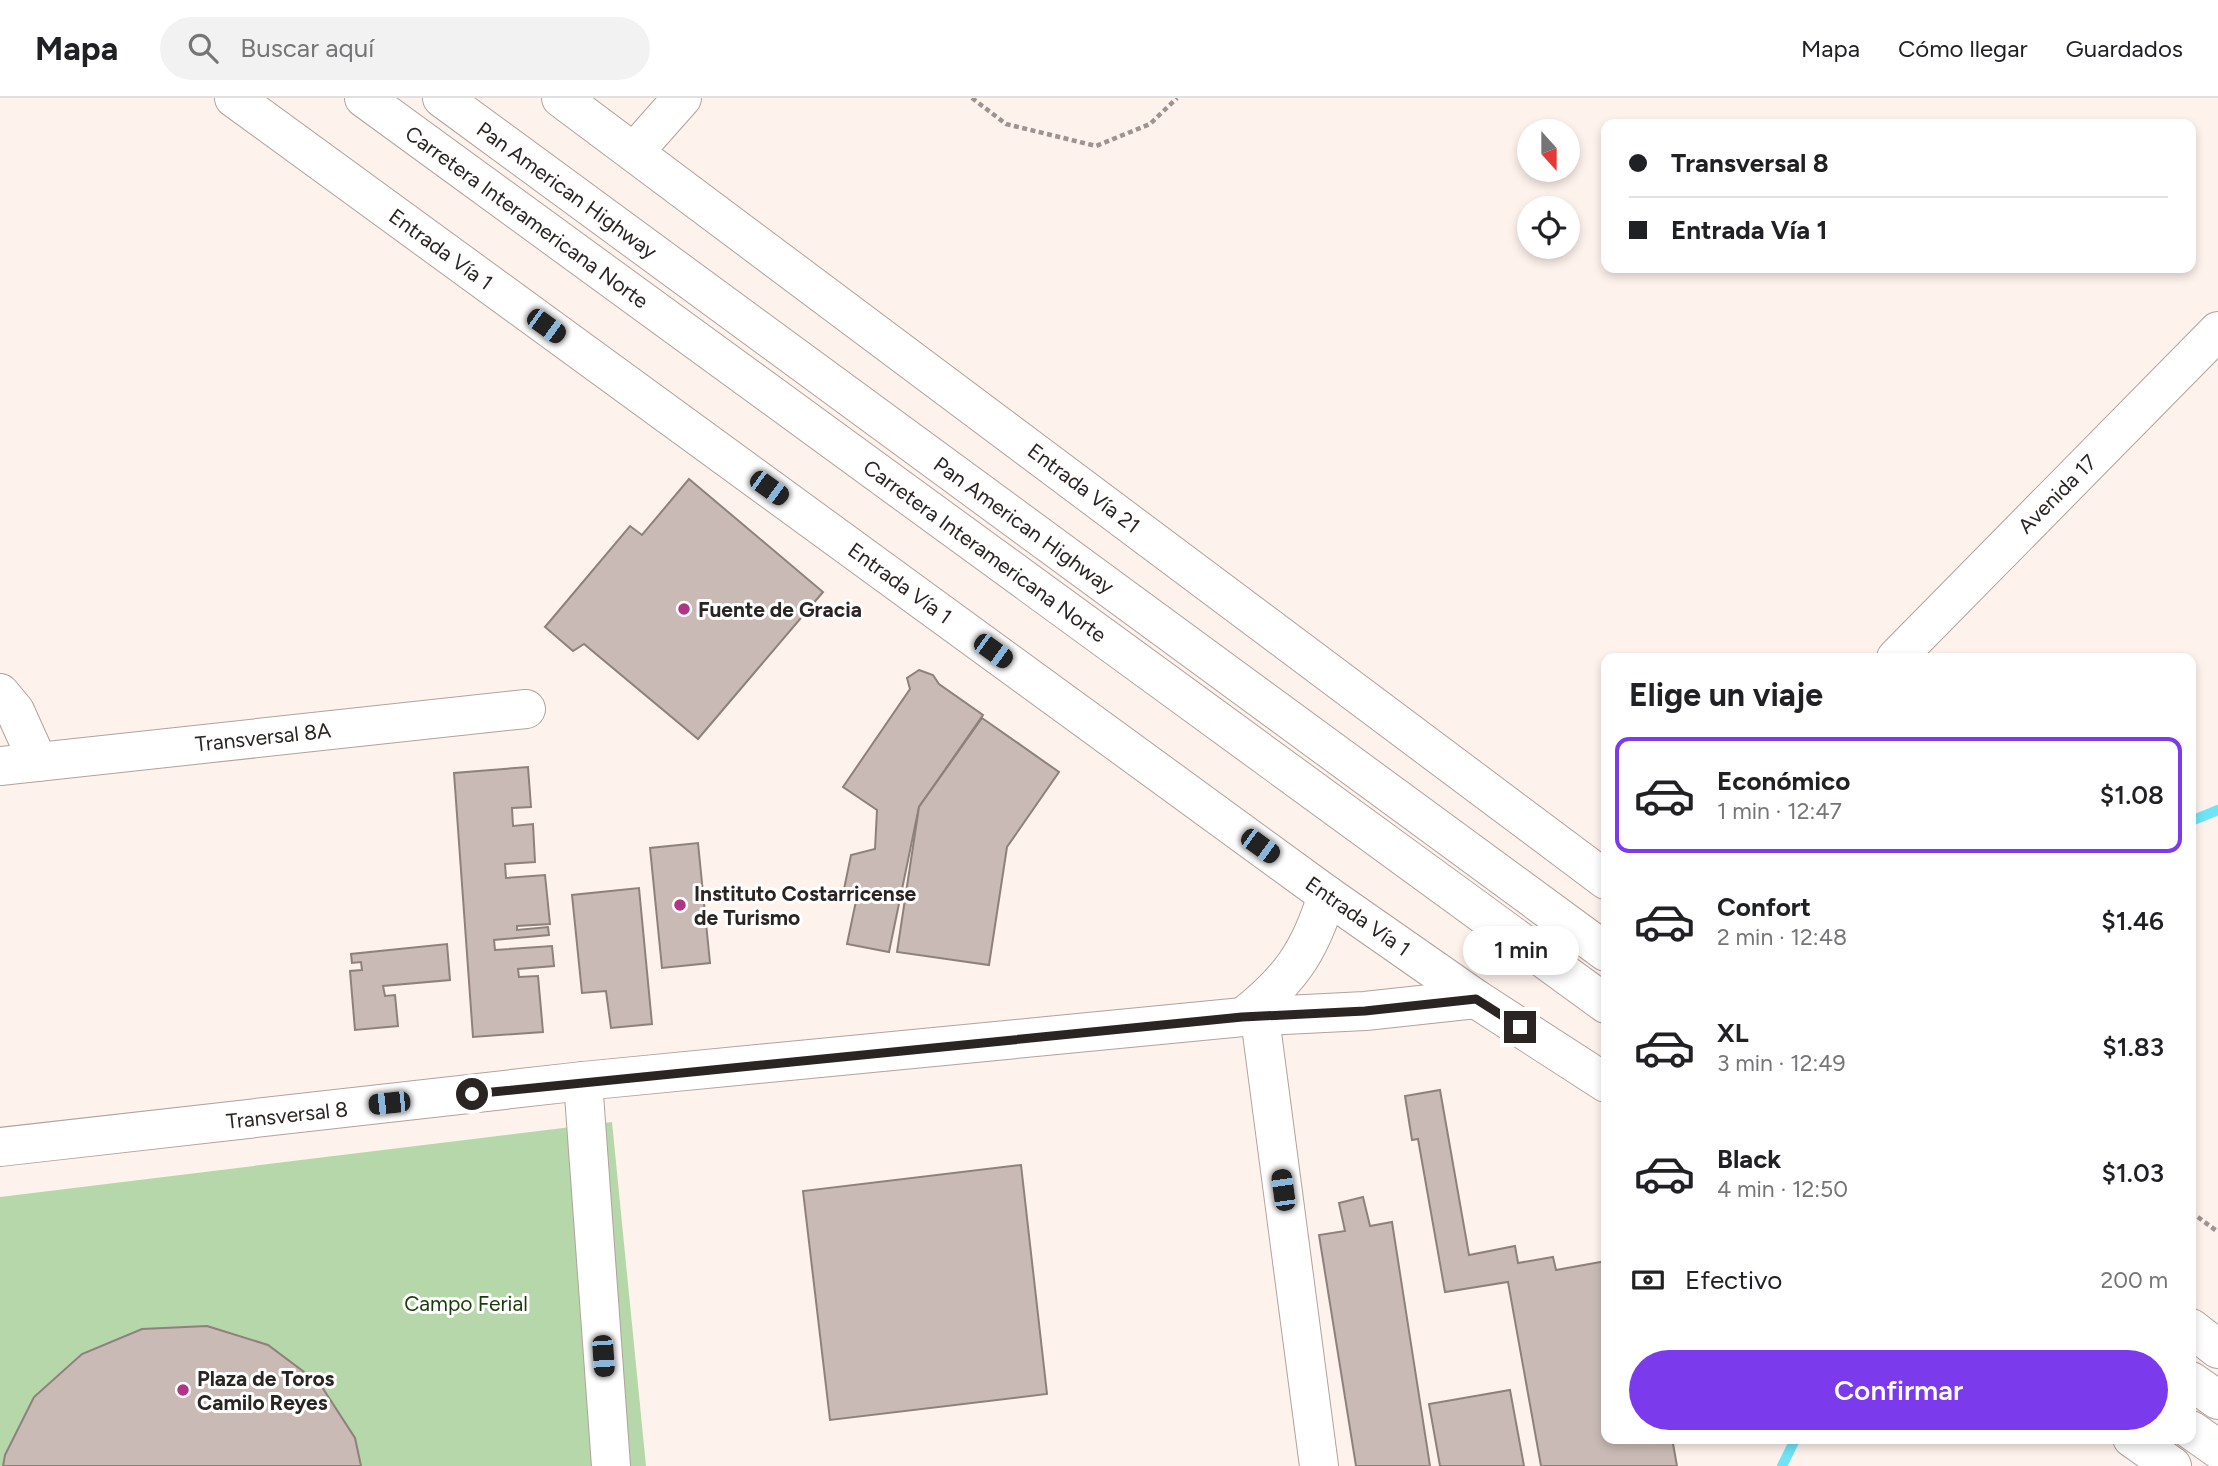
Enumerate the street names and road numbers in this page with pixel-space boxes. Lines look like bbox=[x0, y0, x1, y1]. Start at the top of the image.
street label: Pan American Highway bbox=[472, 116, 662, 264]
street label: Carretera Interamericana Norte bbox=[401, 120, 653, 314]
street label: Entrada Vía 1 bbox=[384, 203, 498, 295]
street label: Entrada Vía 21 bbox=[1023, 438, 1145, 538]
street label: Avenida 17 bbox=[2013, 450, 2101, 538]
street label: Pan American Highway bbox=[929, 451, 1119, 599]
street label: Carretera Interamericana Norte bbox=[859, 454, 1111, 648]
street label: Entrada Vía 1 bbox=[843, 537, 957, 629]
street label: Transversal 8A bbox=[194, 717, 332, 757]
street label: Entrada Vía 1 bbox=[1301, 871, 1415, 961]
street label: Transversal 8 bbox=[225, 1096, 349, 1134]

